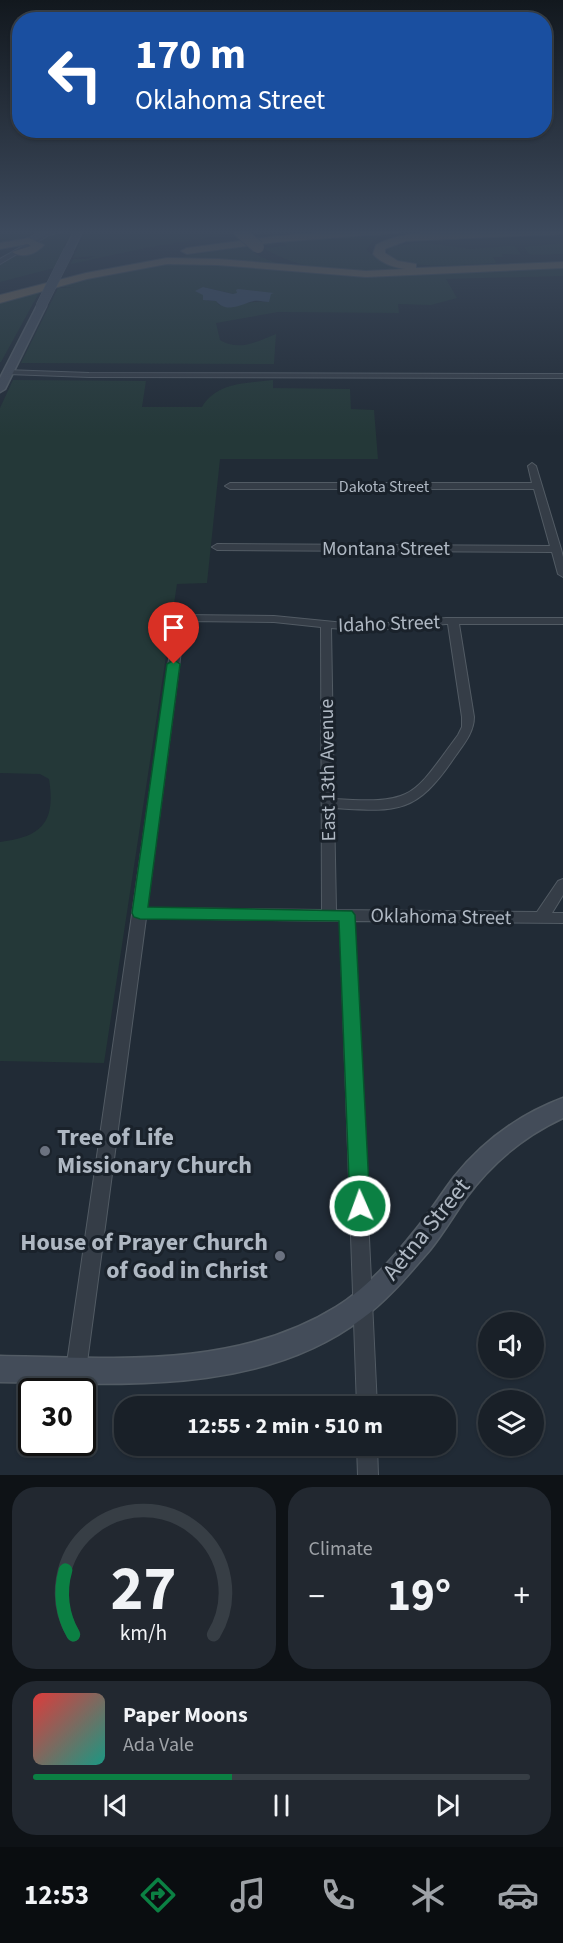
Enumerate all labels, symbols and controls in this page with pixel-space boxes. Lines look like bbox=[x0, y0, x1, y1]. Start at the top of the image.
text: 170 m bbox=[135, 25, 246, 85]
icon: left bbox=[36, 36, 114, 114]
text: Oklahoma Street bbox=[135, 81, 325, 120]
street label: Dakota Street bbox=[339, 476, 430, 498]
street label: Montana Street bbox=[322, 535, 450, 563]
pin bbox=[148, 602, 199, 664]
street label: Idaho Street bbox=[337, 608, 441, 640]
icon: arrive bbox=[157, 611, 190, 644]
street label: East 13th Avenue bbox=[313, 698, 343, 841]
street label: Oklahoma Street bbox=[370, 902, 512, 932]
place label: Tree of Life Missionary Church bbox=[57, 1120, 252, 1183]
marker: Tree of Life Missionary Church bbox=[38, 1144, 52, 1158]
street label: Aetna Street bbox=[374, 1171, 479, 1288]
position arrow bbox=[328, 1174, 392, 1238]
place label: House of Prayer Church of God in Christ bbox=[20, 1225, 268, 1288]
marker: House of Prayer Church of God in Christ bbox=[273, 1249, 287, 1263]
map controls bbox=[478, 1312, 544, 1456]
button: sound bbox=[478, 1312, 544, 1378]
speed limit sign: 30 bbox=[18, 1378, 96, 1456]
button: layers bbox=[478, 1390, 544, 1456]
text: 12:55 · 2 min · 510 m bbox=[187, 1410, 383, 1442]
text: Climate bbox=[309, 1535, 373, 1563]
text: 27 bbox=[111, 1545, 177, 1634]
text: 19° bbox=[387, 1564, 451, 1628]
text: − bbox=[309, 1573, 325, 1620]
text: + bbox=[514, 1573, 530, 1620]
text: km/h bbox=[120, 1618, 168, 1649]
text: Paper Moons bbox=[123, 1699, 248, 1731]
text: Ada Vale bbox=[123, 1731, 194, 1759]
icon: previous bbox=[99, 1789, 132, 1822]
icon: pause bbox=[265, 1789, 298, 1822]
icon: next bbox=[431, 1789, 464, 1822]
icon: directions bbox=[137, 1874, 179, 1916]
icon: music bbox=[227, 1874, 269, 1916]
icon: phone bbox=[317, 1874, 359, 1916]
icon: climate bbox=[407, 1874, 449, 1916]
icon: car bbox=[497, 1874, 539, 1916]
text: 12:53 bbox=[24, 1876, 89, 1915]

